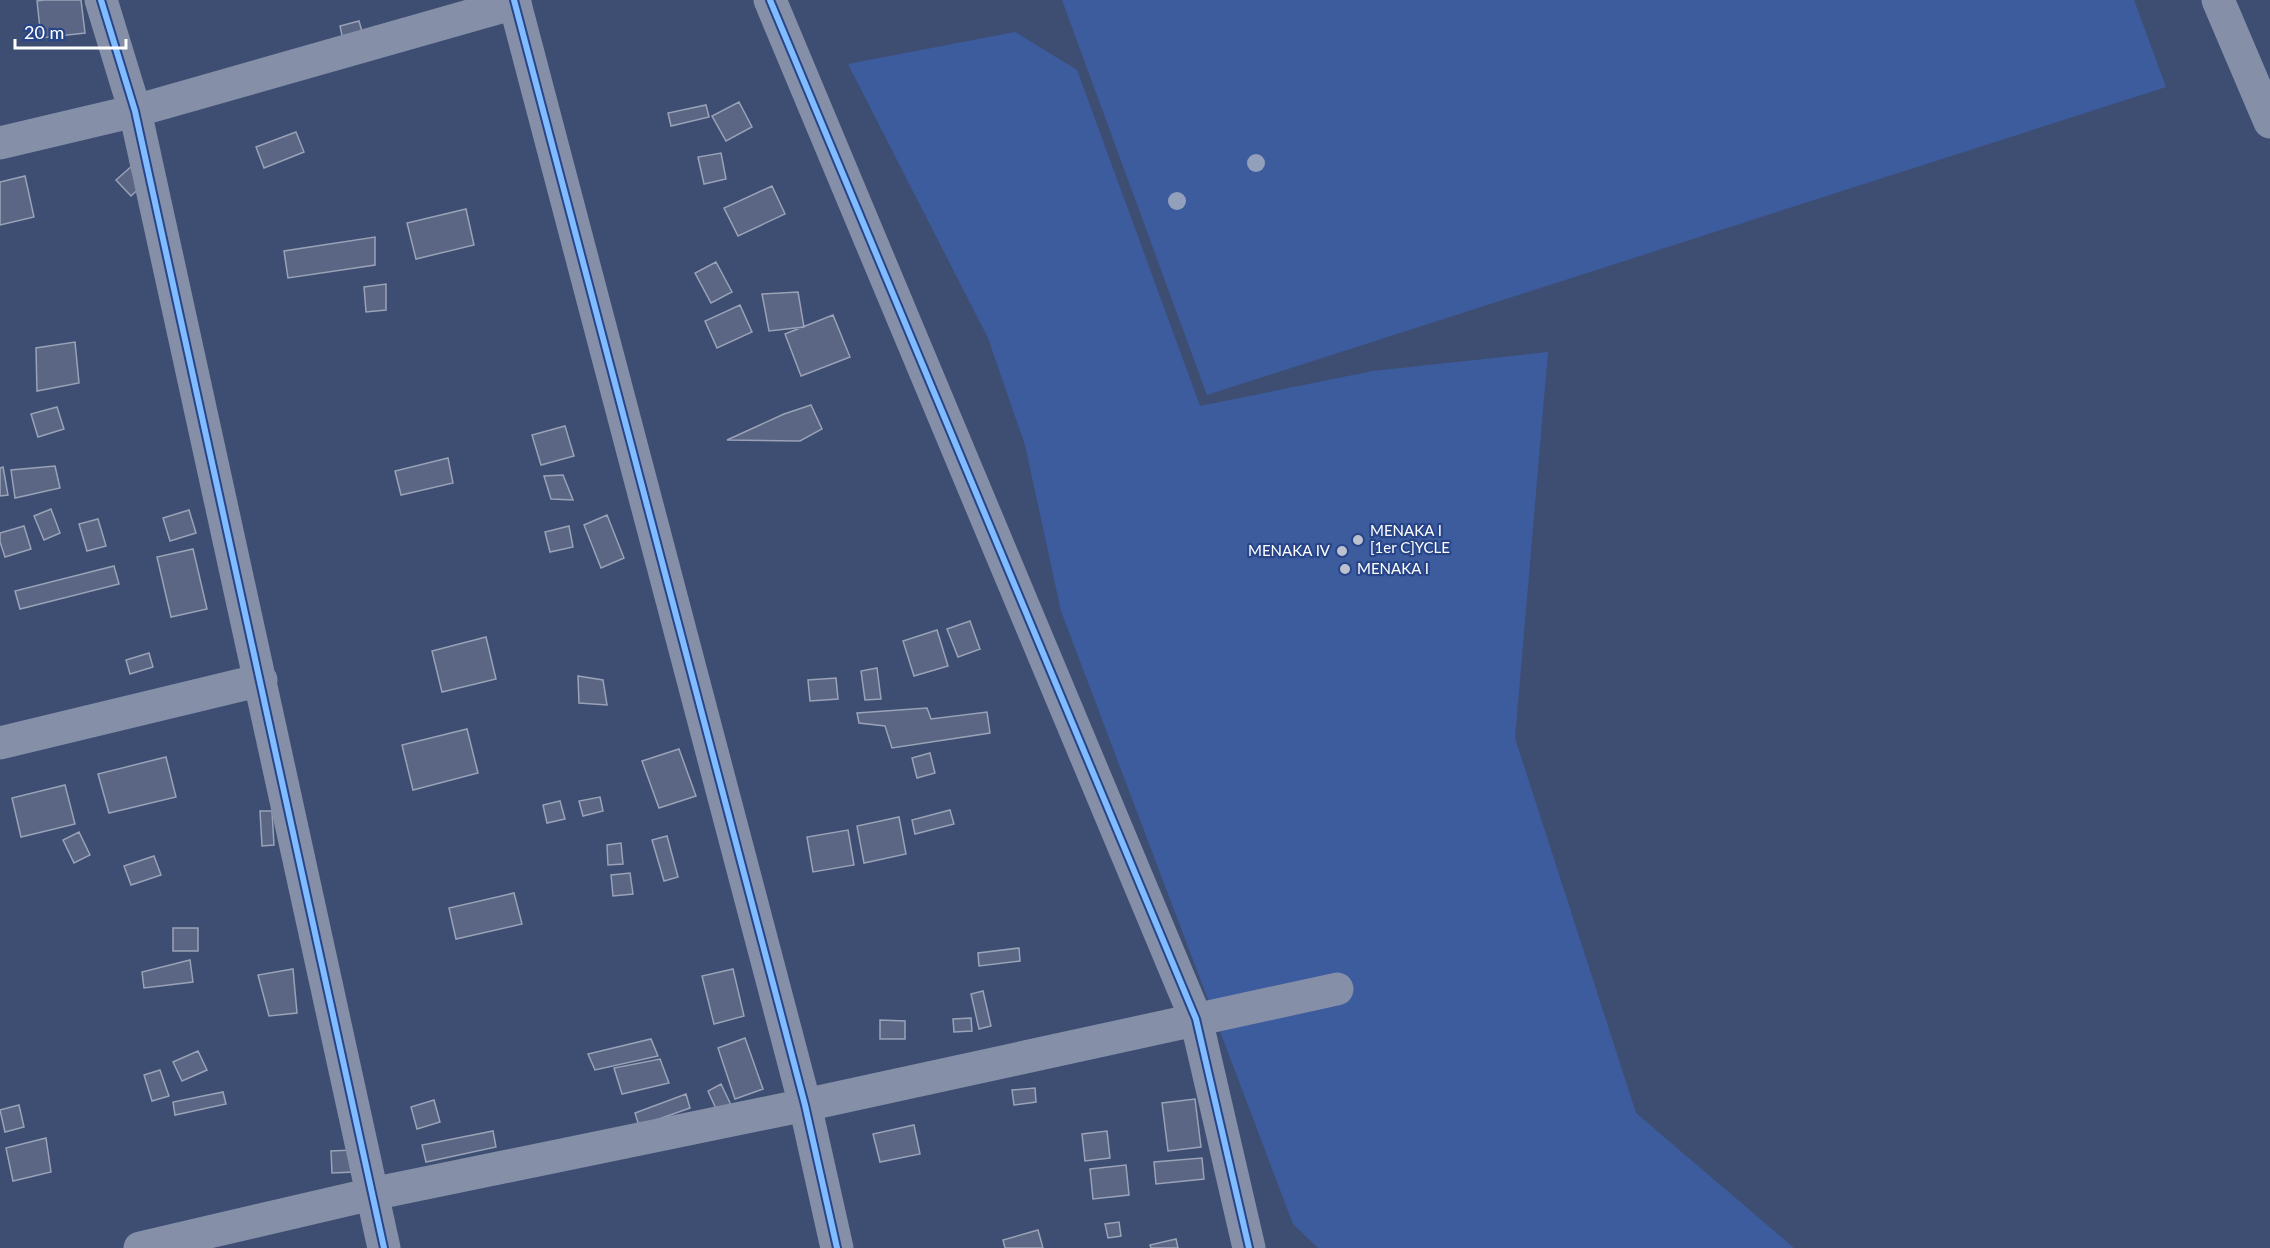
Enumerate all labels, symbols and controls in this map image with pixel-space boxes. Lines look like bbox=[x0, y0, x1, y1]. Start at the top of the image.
scale bar bbox=[15, 12, 126, 50]
text: 20 m bbox=[24, 21, 64, 43]
place label: MENAKA I [1er C]YCLE bbox=[1370, 521, 1450, 556]
marker: MENAKA I [1er C]YCLE bbox=[1351, 533, 1365, 547]
place label: MENAKA IV bbox=[1248, 541, 1331, 559]
marker: MENAKA IV bbox=[1335, 544, 1349, 558]
place label: MENAKA I bbox=[1357, 559, 1429, 577]
marker: MENAKA I bbox=[1338, 562, 1352, 576]

